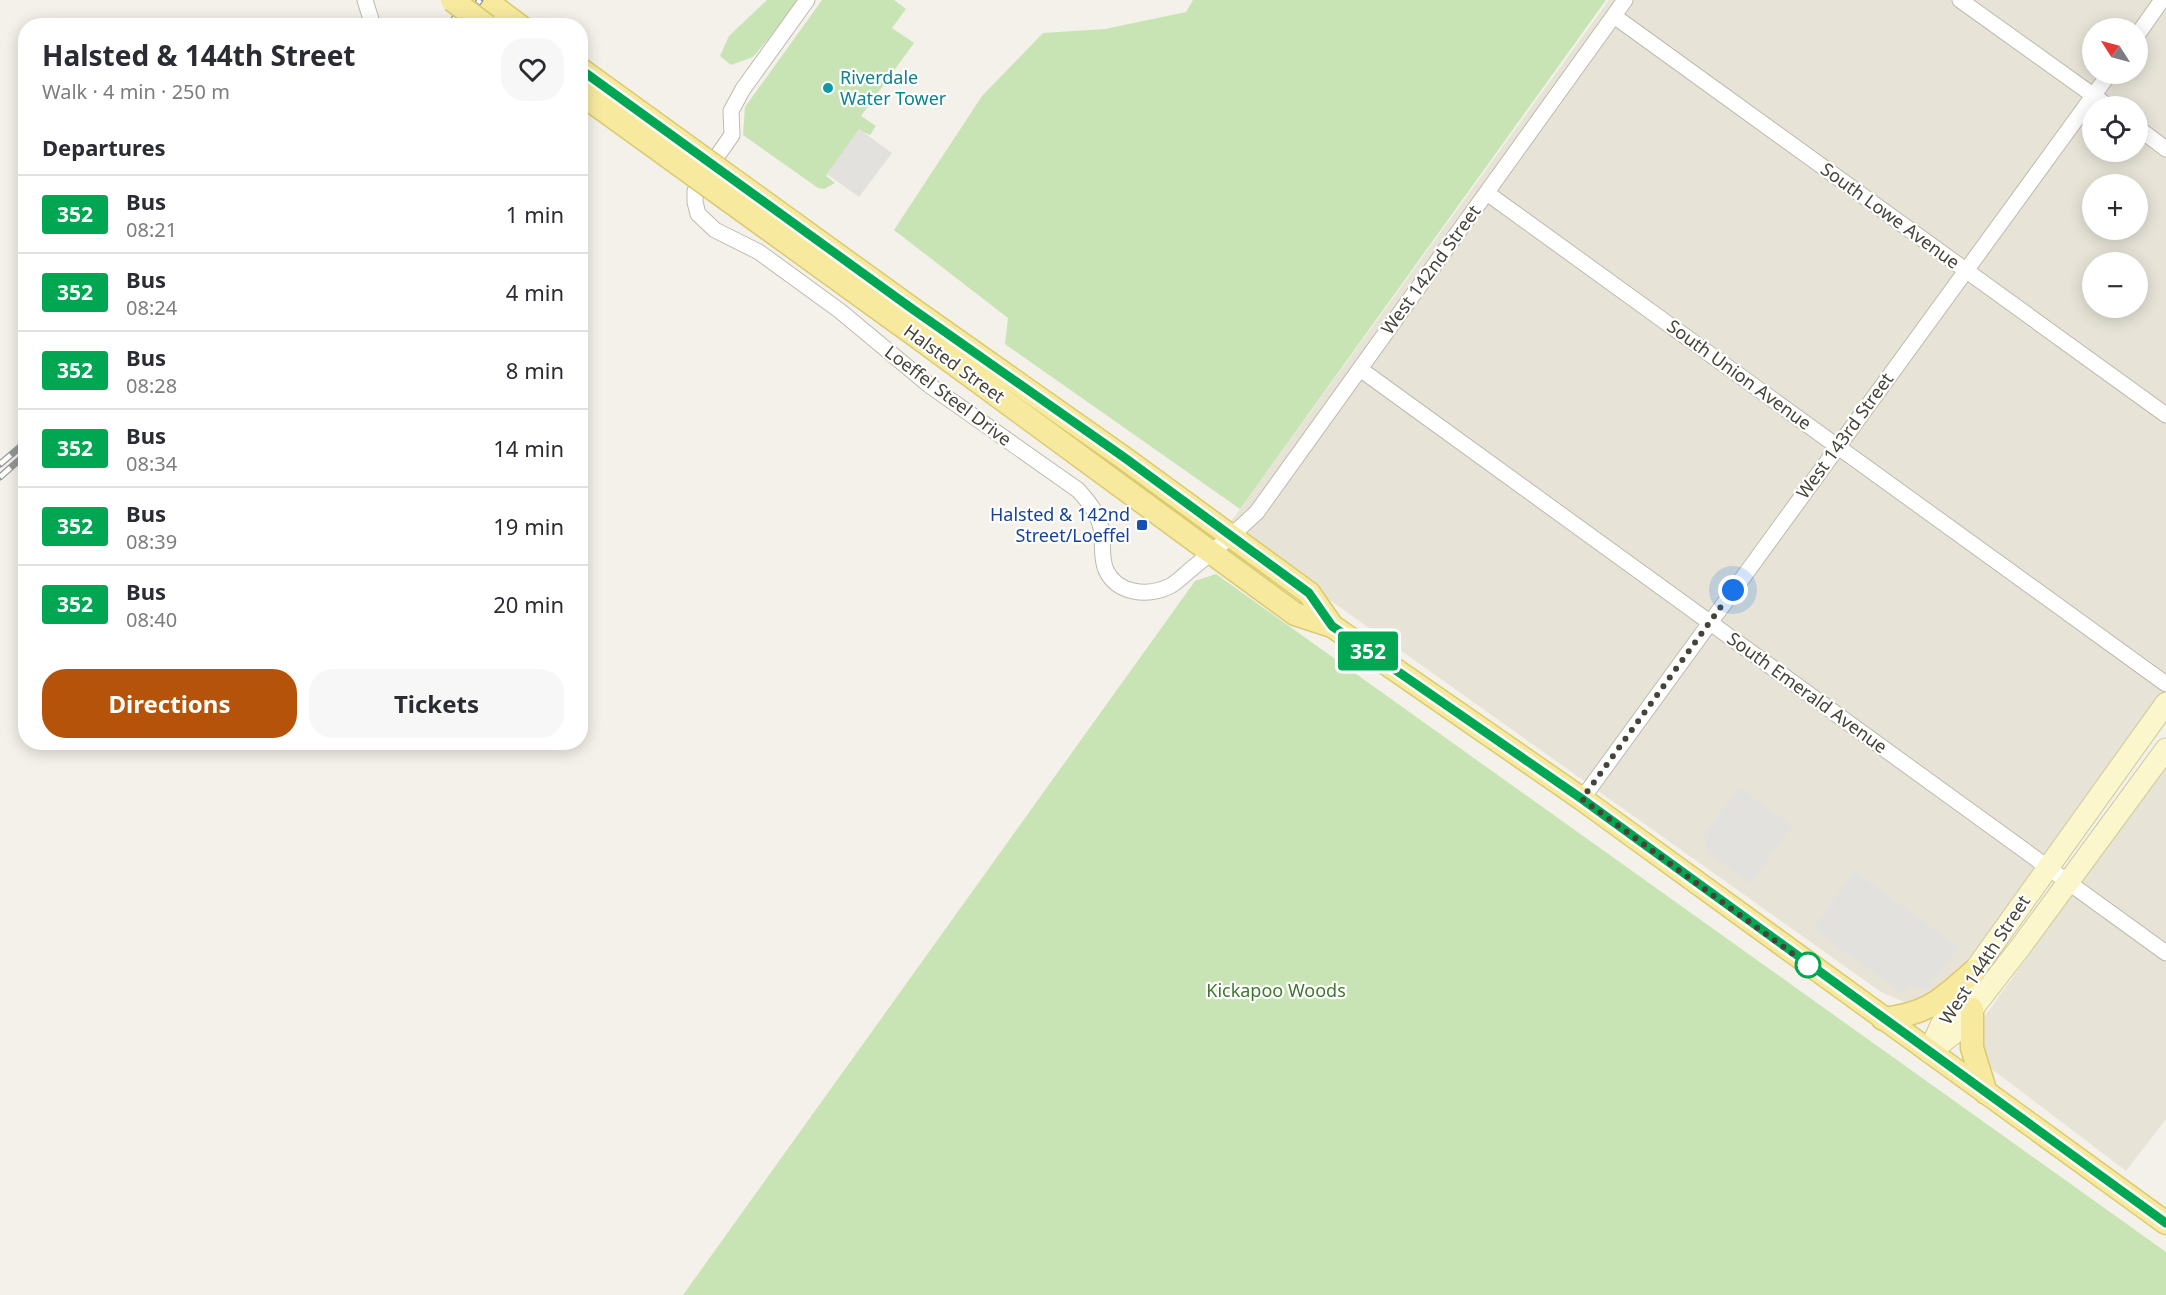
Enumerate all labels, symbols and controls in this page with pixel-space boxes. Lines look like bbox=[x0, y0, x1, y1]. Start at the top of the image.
north arrow bbox=[2082, 18, 2148, 84]
map controls bbox=[2082, 18, 2148, 318]
text: Halsted & 144th Street bbox=[42, 36, 356, 74]
button: heart bbox=[501, 38, 564, 101]
place label: Riverdale Water Tower bbox=[840, 65, 947, 110]
text: Walk · 4 min · 250 m bbox=[42, 78, 230, 105]
marker: Riverdale Water Tower bbox=[821, 81, 835, 95]
button: locate bbox=[2082, 96, 2148, 162]
text: Departures bbox=[42, 132, 166, 162]
street label: South Lowe Avenue bbox=[1816, 157, 1965, 274]
button: + bbox=[2082, 174, 2148, 240]
text: Bus bbox=[126, 186, 166, 216]
text: 1 min bbox=[506, 199, 564, 229]
text: 352 bbox=[57, 200, 93, 228]
street label: West 142nd Street bbox=[1375, 200, 1486, 339]
text: 08:21 bbox=[126, 216, 177, 243]
button: − bbox=[2082, 252, 2148, 318]
text: Bus bbox=[126, 264, 166, 294]
text: 4 min bbox=[506, 277, 564, 307]
text: 352 bbox=[57, 278, 93, 306]
text: 08:24 bbox=[126, 294, 177, 321]
street label: South Union Avenue bbox=[1663, 314, 1817, 435]
street label: Halsted Street bbox=[899, 318, 1010, 408]
street label: Loeffel Steel Drive bbox=[880, 340, 1017, 451]
text: Bus bbox=[126, 342, 166, 372]
text: 8 min bbox=[506, 355, 564, 385]
text: 352 bbox=[57, 356, 93, 384]
street label: West 143rd Street bbox=[1790, 367, 1898, 503]
text: 08:28 bbox=[126, 372, 177, 399]
text: Bus bbox=[126, 420, 166, 450]
text: 14 min bbox=[493, 433, 564, 463]
text: 352 bbox=[57, 434, 93, 462]
text: 08:34 bbox=[126, 450, 177, 477]
text: Bus bbox=[126, 498, 166, 528]
place label: Halsted & 142nd Street/Loeffel bbox=[990, 502, 1130, 547]
text: 19 min bbox=[493, 511, 564, 541]
text: 352 bbox=[57, 512, 93, 540]
marker: Halsted & 142nd Street/Loeffel bbox=[1135, 518, 1149, 532]
text: 08:39 bbox=[126, 528, 177, 555]
your location bbox=[1718, 575, 1748, 605]
text: Bus bbox=[126, 576, 166, 606]
text: 20 min bbox=[493, 589, 564, 619]
text: 352 bbox=[57, 590, 93, 618]
text: 08:40 bbox=[126, 606, 177, 633]
street label: South Emerald Avenue bbox=[1723, 626, 1892, 758]
line badge: 352 bbox=[1334, 632, 1402, 670]
text: 352 bbox=[1350, 637, 1386, 665]
button: Directions bbox=[42, 669, 297, 738]
button: Tickets bbox=[309, 669, 564, 738]
street label: West 144th Street bbox=[1933, 890, 2035, 1029]
unlabelled marker bbox=[1795, 952, 1821, 978]
park label: Kickapoo Woods bbox=[1206, 978, 1346, 1002]

